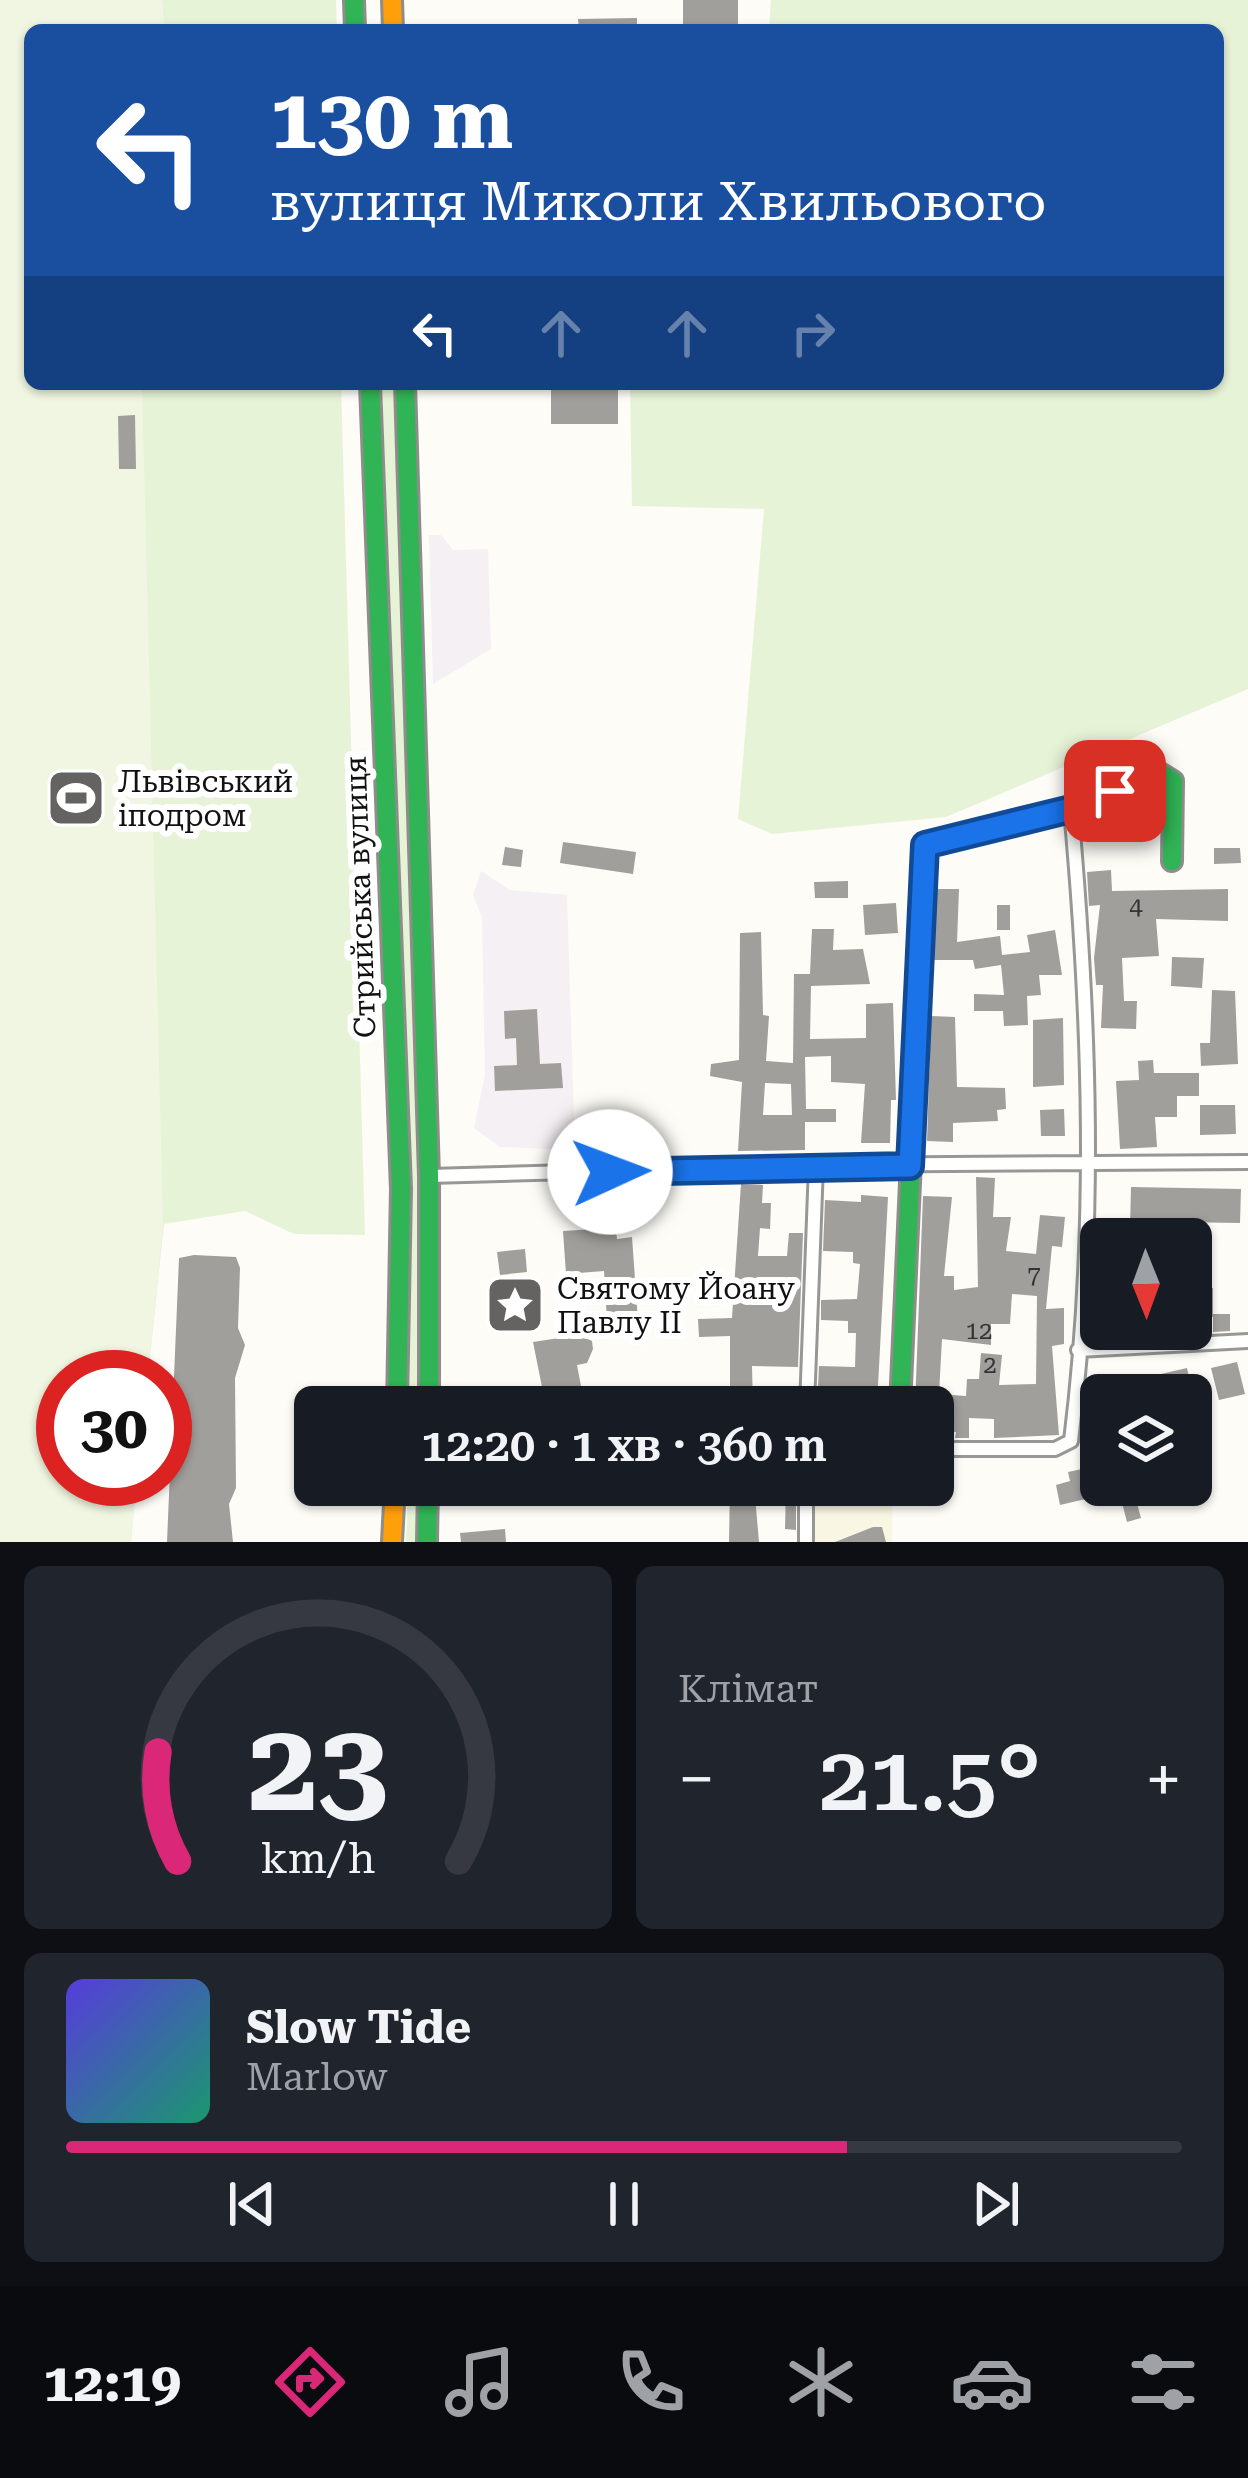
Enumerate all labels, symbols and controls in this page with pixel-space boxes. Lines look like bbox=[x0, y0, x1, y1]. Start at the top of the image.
text: 130 m bbox=[270, 70, 513, 168]
icon: left bbox=[72, 72, 228, 228]
text: вулиця Миколи Хвильового bbox=[270, 170, 1046, 233]
icon: left bbox=[402, 300, 468, 366]
icon: ahead bbox=[528, 300, 594, 366]
icon: ahead bbox=[654, 300, 720, 366]
icon: right bbox=[780, 300, 846, 366]
pin bbox=[1064, 740, 1166, 842]
street label: Стрийська вулиця bbox=[338, 755, 382, 1039]
icon: arrive bbox=[1082, 758, 1148, 824]
place label: Львівський іподром bbox=[118, 764, 293, 833]
sports icon: Львівський іподром bbox=[45, 767, 107, 829]
house number: 4 bbox=[1129, 893, 1143, 921]
position arrow bbox=[547, 1109, 673, 1235]
north arrow bbox=[1080, 1218, 1212, 1350]
map controls bbox=[1080, 1218, 1212, 1506]
house number: 7 bbox=[1027, 1261, 1041, 1289]
place label: Святому Йоану Павлу ІІ bbox=[557, 1271, 795, 1340]
place icon: Святому Йоану Павлу ІІ bbox=[484, 1274, 546, 1336]
house number: 12 bbox=[966, 1317, 992, 1345]
speed limit sign: 30 bbox=[36, 1350, 192, 1506]
house number: 2 bbox=[983, 1351, 997, 1379]
button: layers bbox=[1080, 1374, 1212, 1506]
text: 12:20 · 1 хв · 360 m bbox=[421, 1419, 827, 1472]
text: Клімат bbox=[678, 1666, 818, 1712]
text: 23 bbox=[248, 1694, 388, 1840]
text: 21.5° bbox=[819, 1727, 1041, 1832]
text: − bbox=[678, 1741, 715, 1818]
text: + bbox=[1145, 1741, 1182, 1818]
text: km/h bbox=[261, 1832, 375, 1882]
text: Slow Tide bbox=[246, 2001, 471, 2054]
text: Marlow bbox=[246, 2054, 387, 2100]
icon: previous bbox=[219, 2171, 285, 2237]
icon: pause bbox=[591, 2171, 657, 2237]
icon: next bbox=[963, 2171, 1029, 2237]
icon: directions bbox=[268, 2340, 352, 2424]
icon: music bbox=[438, 2340, 522, 2424]
icon: phone bbox=[609, 2340, 693, 2424]
icon: climate bbox=[779, 2340, 863, 2424]
icon: car bbox=[950, 2340, 1034, 2424]
icon: filters bbox=[1121, 2340, 1205, 2424]
text: 12:19 bbox=[43, 2351, 181, 2414]

